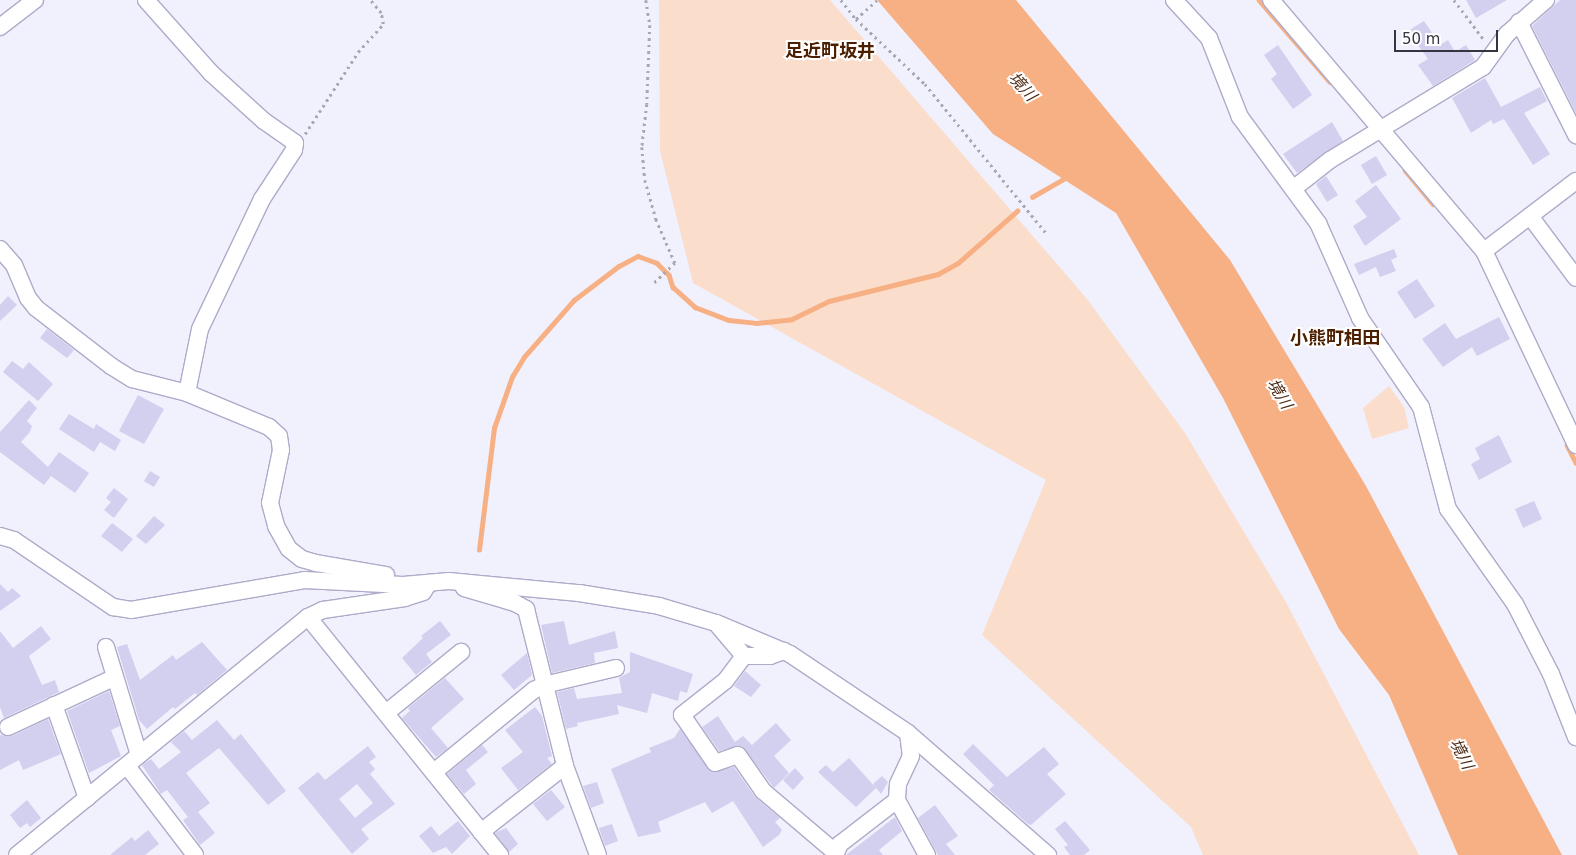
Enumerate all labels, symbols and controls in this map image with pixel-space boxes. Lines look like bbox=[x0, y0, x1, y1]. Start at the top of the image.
scale bar bbox=[1396, 20, 1500, 52]
text: 50 m bbox=[1402, 30, 1440, 48]
district label: 足近町坂井 bbox=[785, 40, 875, 62]
water label: 境川 bbox=[1004, 69, 1040, 105]
district label: 小熊町相田 bbox=[1290, 327, 1380, 349]
water label: 境川 bbox=[1263, 375, 1295, 413]
water label: 境川 bbox=[1445, 735, 1477, 773]

